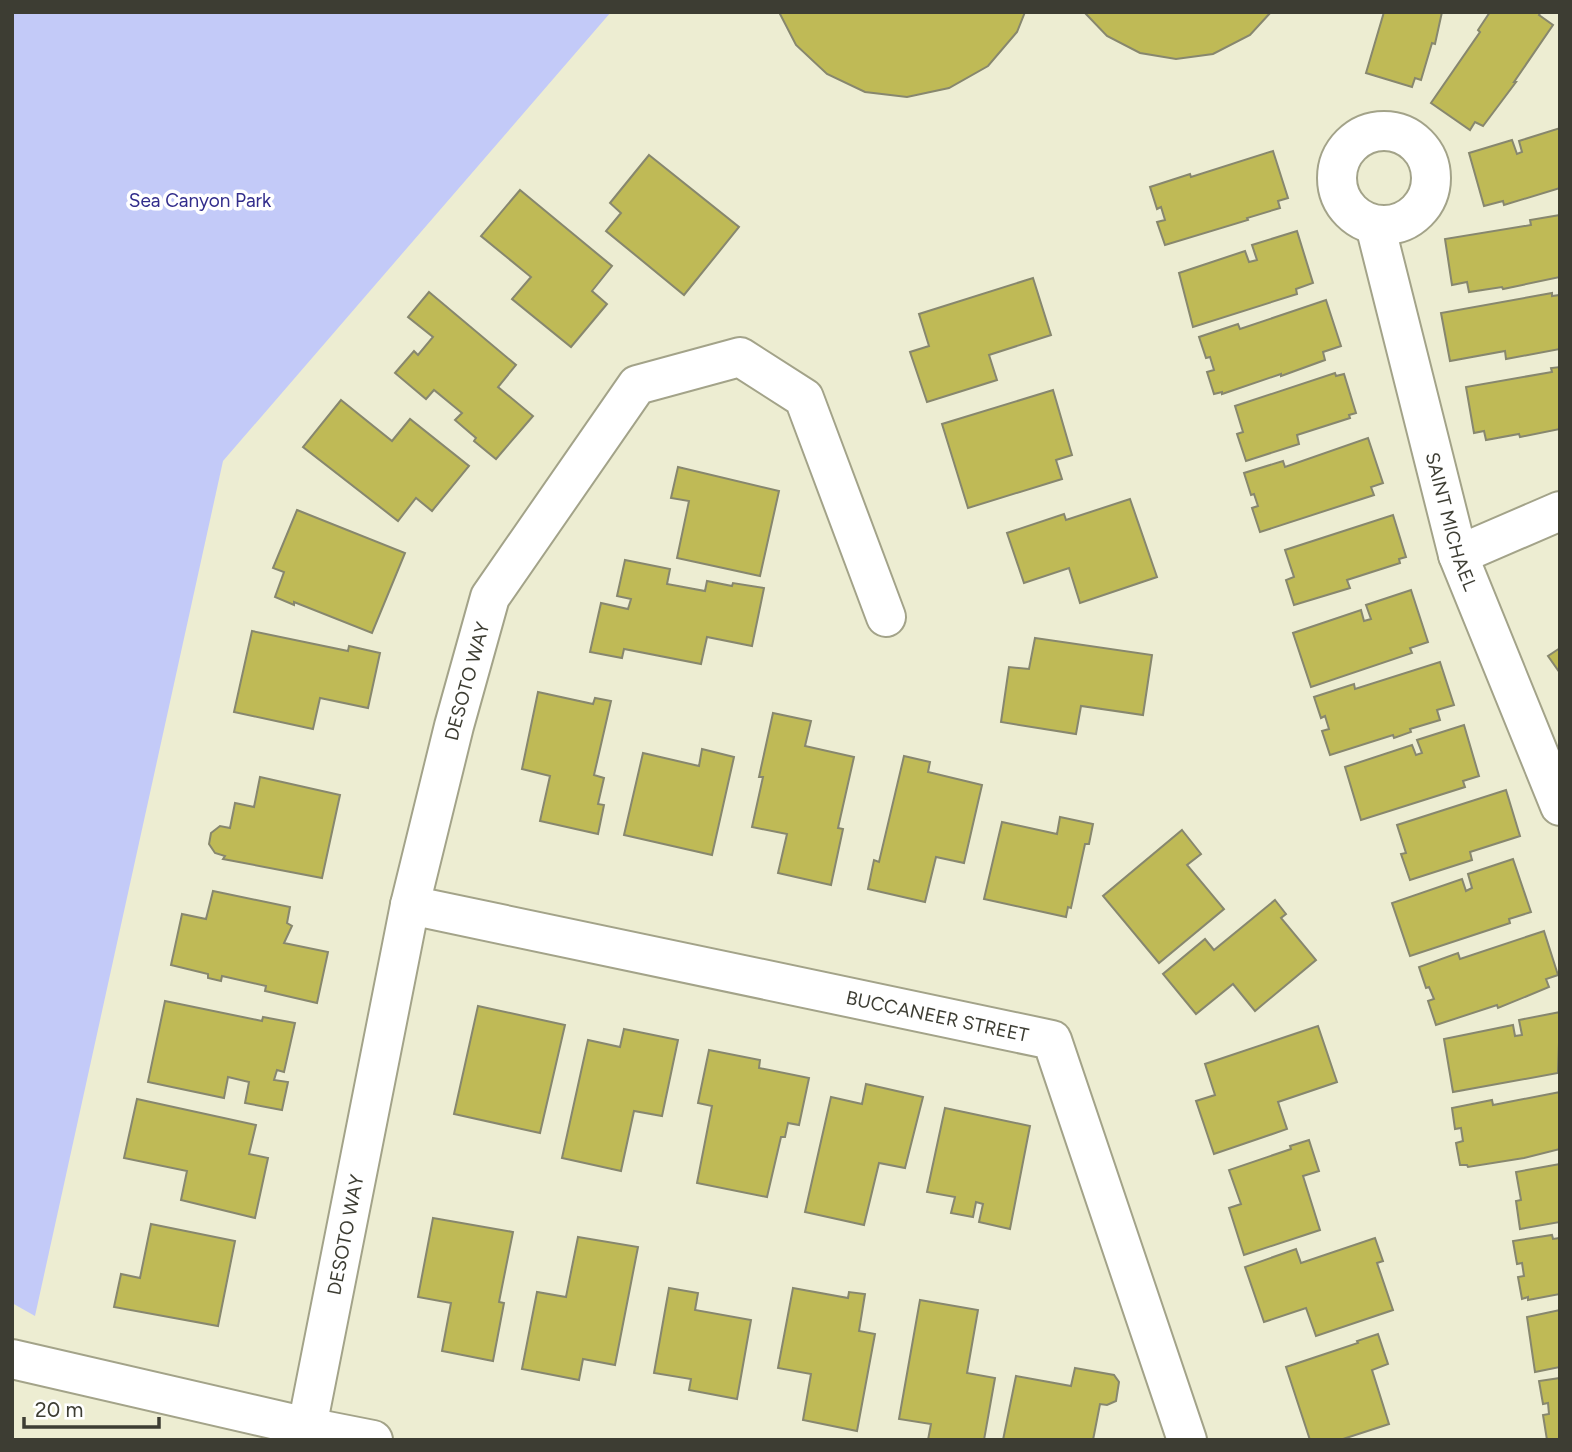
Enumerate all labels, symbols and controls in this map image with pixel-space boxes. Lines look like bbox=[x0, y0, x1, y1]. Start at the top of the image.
park label: Sea Canyon Park bbox=[129, 189, 272, 212]
street label: SAINT MICHAEL bbox=[1421, 450, 1482, 594]
street label: DESOTO WAY bbox=[440, 619, 495, 743]
street label: BUCCANEER STREET bbox=[844, 986, 1031, 1047]
street label: DESOTO WAY bbox=[322, 1172, 369, 1297]
scale bar bbox=[24, 1386, 159, 1430]
text: 20 m bbox=[35, 1397, 83, 1422]

